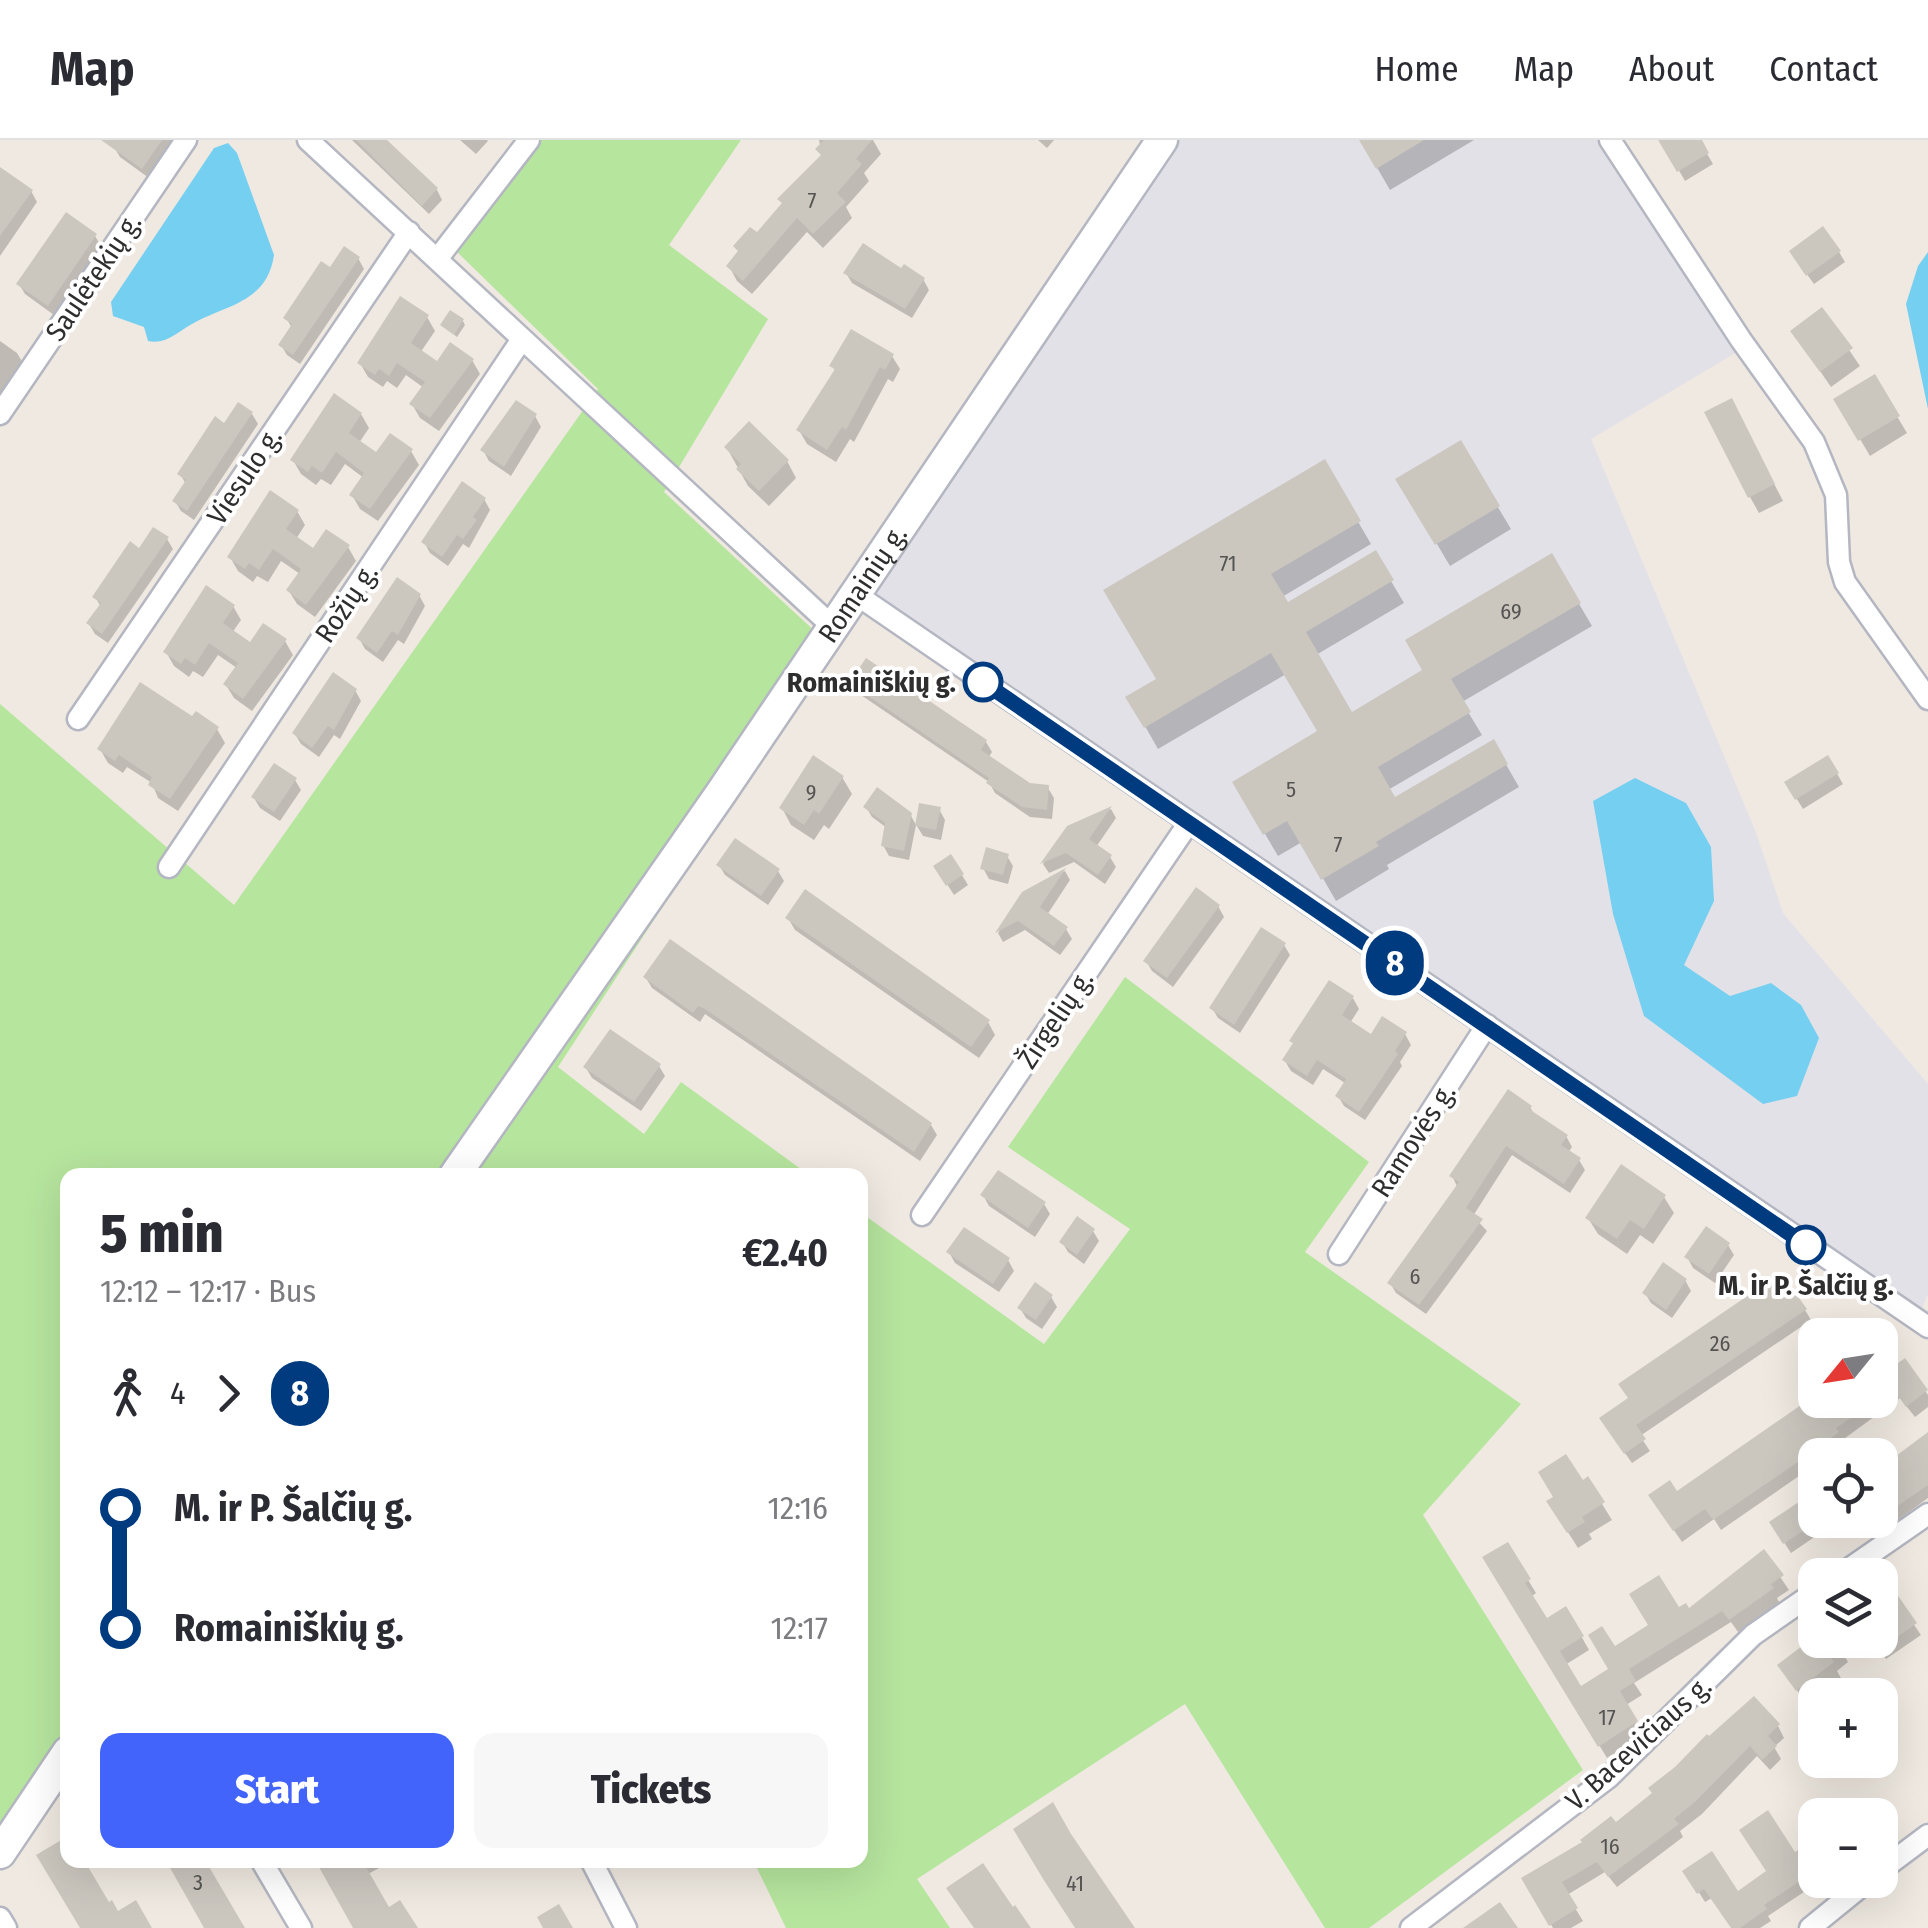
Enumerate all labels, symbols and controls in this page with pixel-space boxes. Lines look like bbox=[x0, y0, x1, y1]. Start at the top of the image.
text: Map bbox=[50, 40, 134, 98]
text: Home bbox=[1375, 48, 1458, 90]
text: Map bbox=[1513, 48, 1574, 90]
text: About bbox=[1629, 48, 1714, 90]
text: Contact bbox=[1769, 48, 1878, 90]
house number: 7 bbox=[808, 187, 817, 214]
street label: Saulėtekių g. bbox=[39, 207, 148, 347]
street label: Viesulo g. bbox=[200, 422, 289, 531]
street label: Romainių g. bbox=[812, 519, 914, 649]
house number: 71 bbox=[1219, 550, 1237, 577]
street label: Rožių g. bbox=[308, 558, 385, 649]
house number: 69 bbox=[1500, 598, 1522, 625]
marker: Romainiškių g. bbox=[964, 663, 1002, 701]
place label: Romainiškių g. bbox=[787, 666, 956, 699]
house number: 5 bbox=[1286, 776, 1296, 803]
house number: 9 bbox=[806, 779, 816, 806]
house number: 7 bbox=[1334, 831, 1343, 858]
line badge: 8 bbox=[1362, 930, 1428, 996]
text: 8 bbox=[1386, 942, 1404, 984]
street label: Žirgelių g. bbox=[1011, 964, 1100, 1075]
street label: Ramovės g. bbox=[1365, 1077, 1462, 1203]
text: 5 min bbox=[100, 1201, 223, 1267]
marker: M. ir P. Šalčių g. bbox=[1787, 1226, 1825, 1264]
text: €2.40 bbox=[742, 1230, 828, 1276]
house number: 6 bbox=[1410, 1263, 1421, 1290]
place label: M. ir P. Šalčių g. bbox=[1718, 1268, 1894, 1302]
text: 12:12 – 12:17 · Bus bbox=[100, 1272, 316, 1310]
north arrow bbox=[1798, 1318, 1898, 1418]
map controls bbox=[1798, 1318, 1898, 1898]
house number: 26 bbox=[1710, 1330, 1730, 1357]
icon: walk bbox=[100, 1366, 155, 1421]
icon: forward bbox=[201, 1366, 256, 1421]
text: 8 bbox=[291, 1372, 309, 1414]
text: 4 bbox=[170, 1374, 186, 1412]
button: locate bbox=[1798, 1438, 1898, 1538]
text: M. ir P. Šalčių g. bbox=[174, 1485, 412, 1531]
text: 12:16 bbox=[768, 1489, 828, 1527]
button: layers bbox=[1798, 1558, 1898, 1658]
text: Romainiškių g. bbox=[174, 1605, 404, 1651]
text: 12:17 bbox=[770, 1609, 828, 1647]
street label: V. Bacevičiaus g. bbox=[1559, 1670, 1718, 1817]
button: + bbox=[1798, 1678, 1898, 1778]
house number: 17 bbox=[1598, 1704, 1616, 1731]
button: Start bbox=[100, 1733, 454, 1848]
button: Tickets bbox=[474, 1733, 828, 1848]
button: − bbox=[1798, 1798, 1898, 1898]
house number: 16 bbox=[1600, 1833, 1620, 1860]
house number: 3 bbox=[193, 1869, 203, 1896]
house number: 41 bbox=[1066, 1870, 1084, 1897]

